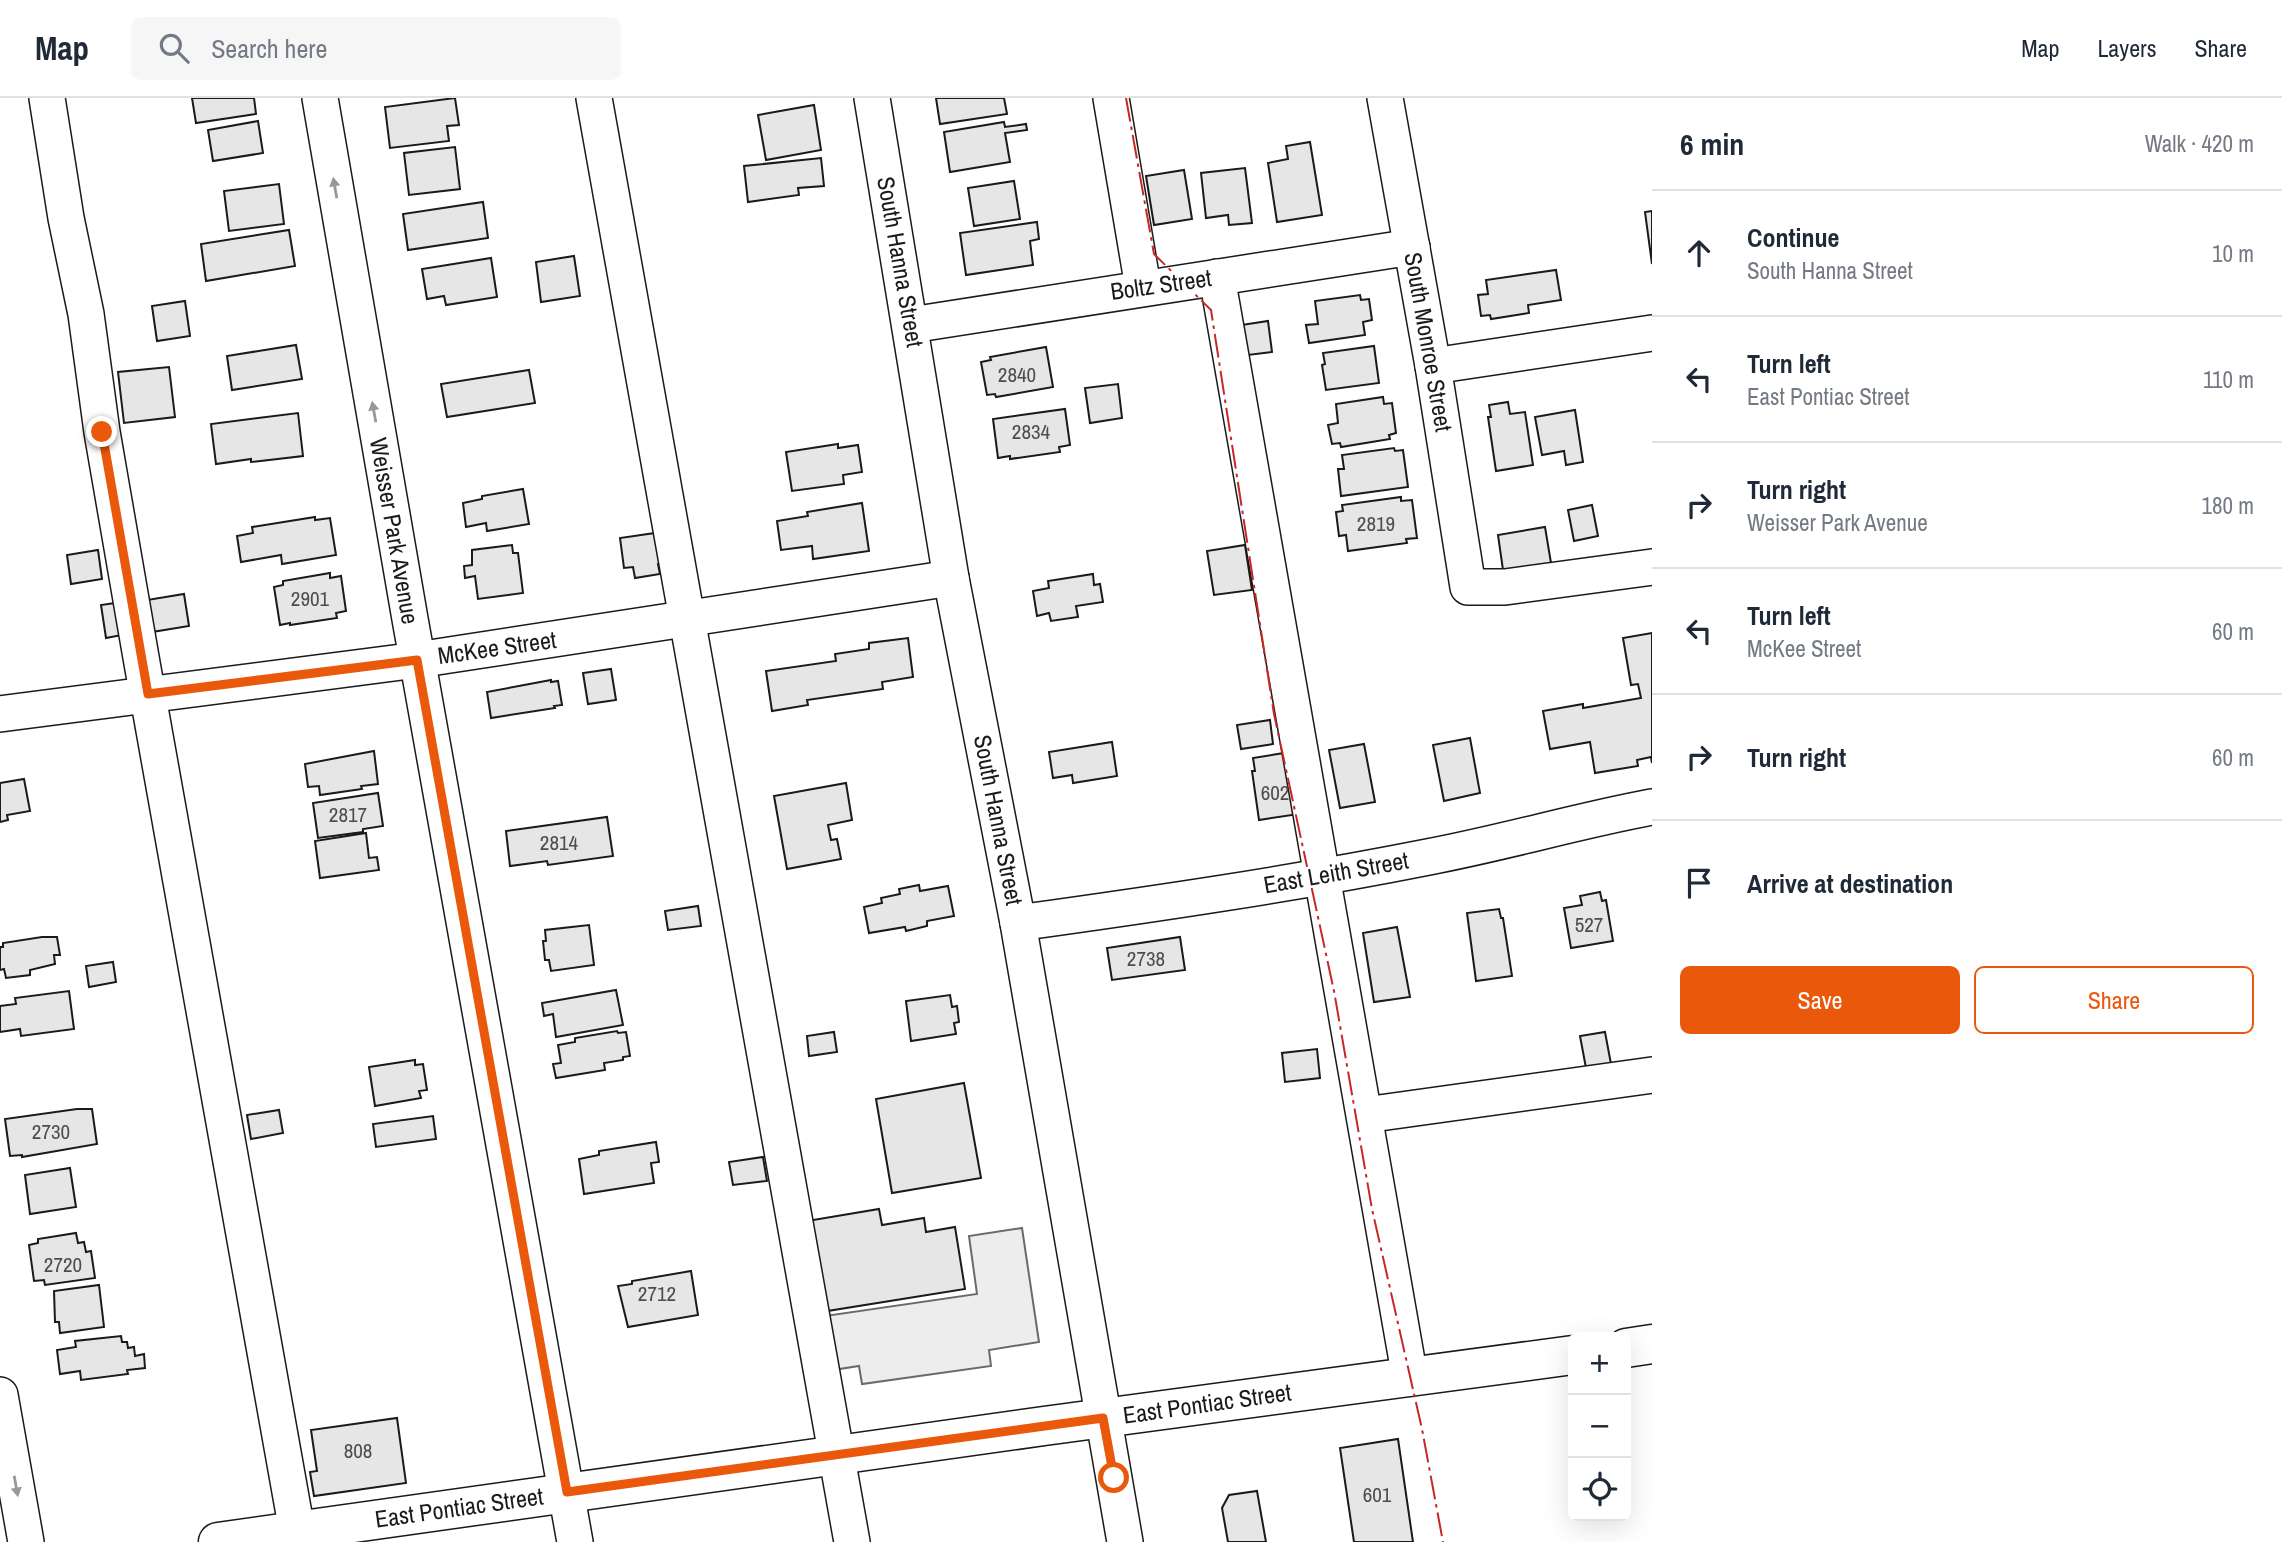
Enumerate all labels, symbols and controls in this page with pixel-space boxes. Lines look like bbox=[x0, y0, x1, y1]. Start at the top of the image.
search box bbox=[131, 17, 621, 80]
text: Map bbox=[35, 26, 89, 70]
icon: search bbox=[155, 29, 193, 67]
text: Search here bbox=[211, 31, 327, 66]
text: Map bbox=[2021, 32, 2059, 64]
text: Layers bbox=[2097, 32, 2156, 64]
text: Share bbox=[2194, 32, 2247, 64]
text: 6 min bbox=[1680, 124, 1744, 164]
text: Walk · 420 m bbox=[2145, 128, 2254, 159]
street label: South Hanna Street bbox=[870, 174, 932, 350]
one-way arrow bbox=[329, 177, 340, 199]
text: Continue bbox=[1747, 220, 1839, 255]
icon: ahead bbox=[1680, 234, 1718, 272]
text: 10 m bbox=[2212, 238, 2254, 269]
street label: South Monroe Street bbox=[1397, 250, 1461, 435]
text: South Hanna Street bbox=[1747, 255, 1913, 286]
street label: Boltz Street bbox=[1108, 261, 1214, 307]
text: Turn left bbox=[1747, 346, 1831, 381]
house number: 2840 bbox=[998, 360, 1036, 389]
icon: left bbox=[1680, 360, 1718, 398]
text: 110 m bbox=[2203, 364, 2254, 395]
text: East Pontiac Street bbox=[1747, 381, 1910, 412]
one-way arrow bbox=[368, 401, 379, 423]
route end bbox=[86, 416, 117, 447]
house number: 2834 bbox=[1012, 417, 1051, 446]
street label: Weisser Park Avenue bbox=[363, 435, 427, 626]
text: Turn right bbox=[1747, 472, 1846, 507]
icon: right bbox=[1680, 486, 1718, 524]
text: 180 m bbox=[2202, 490, 2254, 521]
text: Weisser Park Avenue bbox=[1747, 507, 1928, 538]
house number: 2819 bbox=[1357, 509, 1395, 538]
house number: 2901 bbox=[291, 584, 330, 613]
text: Turn left bbox=[1747, 598, 1831, 633]
icon: left bbox=[1680, 612, 1718, 650]
text: 60 m bbox=[2212, 616, 2254, 647]
street label: McKee Street bbox=[436, 623, 559, 671]
text: McKee Street bbox=[1747, 633, 1861, 664]
street label: South Hanna Street bbox=[967, 732, 1031, 908]
icon: right bbox=[1680, 738, 1718, 776]
text: Turn right bbox=[1747, 740, 1846, 775]
text: 60 m bbox=[2212, 742, 2254, 773]
house number: 602 bbox=[1261, 778, 1289, 807]
house number: 2817 bbox=[329, 800, 367, 829]
house number: 2814 bbox=[540, 828, 579, 857]
street label: East Leith Street bbox=[1261, 843, 1411, 901]
icon: arrive bbox=[1680, 864, 1718, 902]
text: Arrive at destination bbox=[1747, 866, 1953, 901]
house number: 527 bbox=[1575, 910, 1603, 939]
house number: 2738 bbox=[1127, 944, 1165, 973]
button: Save bbox=[1680, 966, 1960, 1034]
button: Share bbox=[1974, 966, 2254, 1034]
house number: 2730 bbox=[32, 1117, 70, 1146]
house number: 2720 bbox=[44, 1250, 82, 1279]
house number: 2712 bbox=[638, 1279, 676, 1308]
map controls bbox=[1568, 1332, 1631, 1521]
button: + bbox=[1568, 1332, 1631, 1395]
street label: East Pontiac Street bbox=[1121, 1375, 1294, 1431]
button: − bbox=[1568, 1395, 1631, 1458]
house number: 808 bbox=[344, 1436, 372, 1465]
button: locate bbox=[1568, 1458, 1631, 1521]
route start bbox=[1098, 1462, 1129, 1493]
one-way arrow bbox=[11, 1475, 22, 1497]
street label: East Pontiac Street bbox=[373, 1479, 546, 1535]
house number: 601 bbox=[1363, 1480, 1392, 1509]

